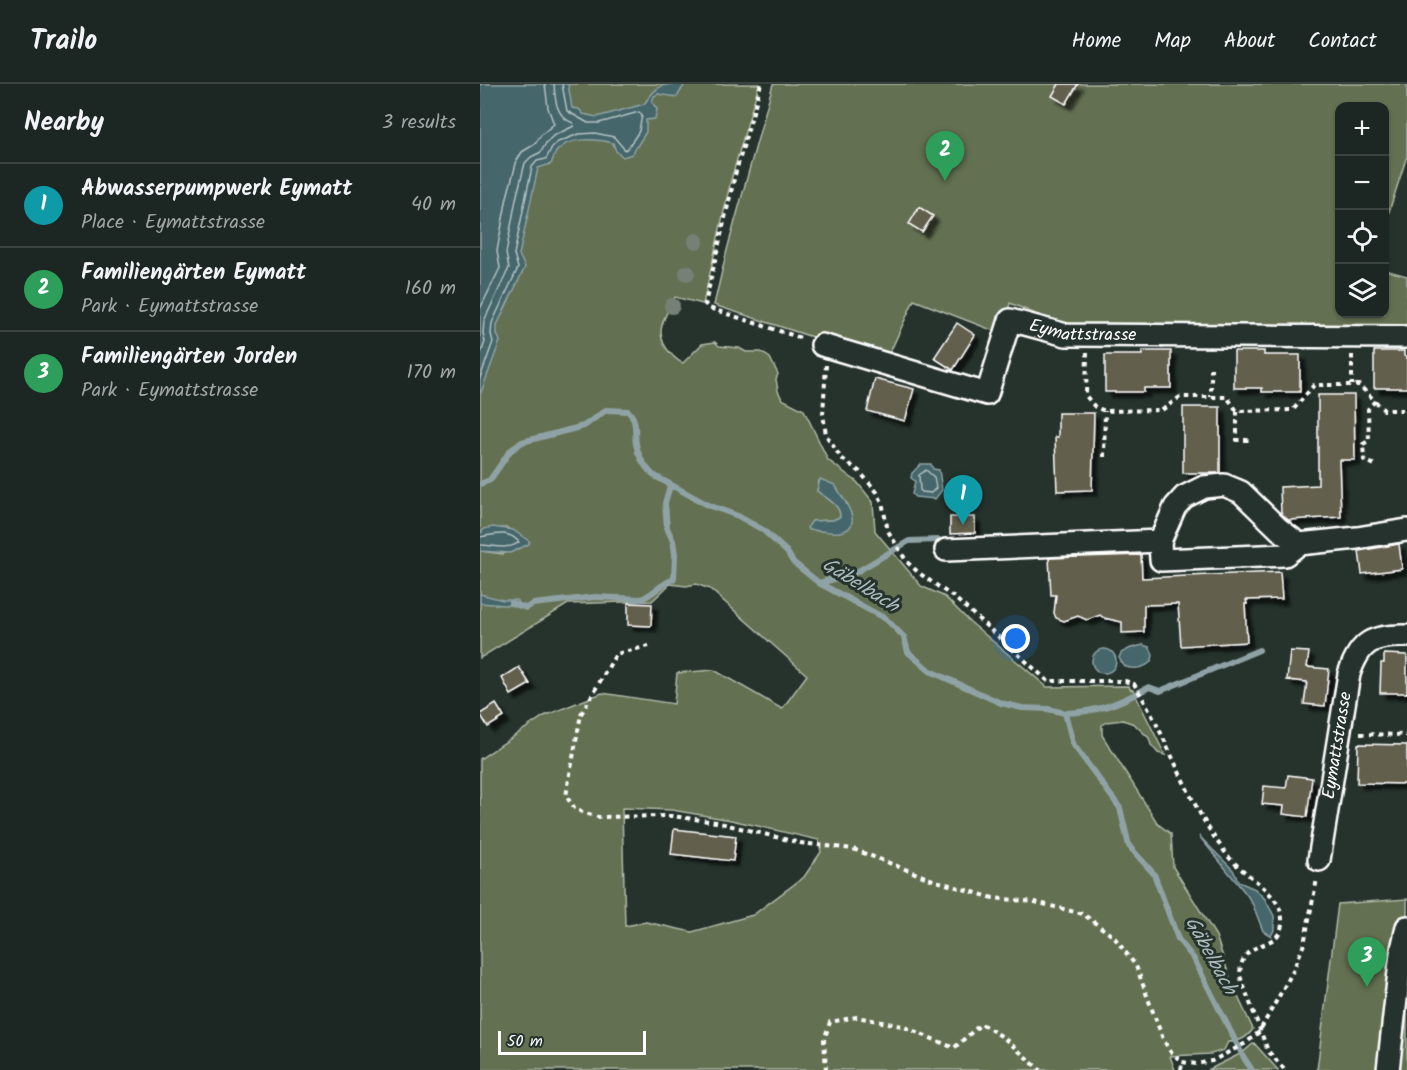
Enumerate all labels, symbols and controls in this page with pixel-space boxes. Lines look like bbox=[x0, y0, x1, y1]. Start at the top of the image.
text: Trailo bbox=[30, 19, 97, 64]
text: Home bbox=[1072, 25, 1121, 58]
text: Map bbox=[1154, 25, 1191, 58]
text: About bbox=[1224, 25, 1275, 58]
text: Contact bbox=[1308, 25, 1377, 58]
text: Nearby bbox=[24, 102, 104, 144]
map controls bbox=[1335, 102, 1389, 318]
button: + bbox=[1335, 102, 1389, 156]
text: 3 results bbox=[382, 107, 456, 139]
pin: 2 bbox=[926, 132, 964, 181]
button: − bbox=[1335, 156, 1389, 210]
text: Abwasserpumpwerk Eymatt bbox=[81, 172, 352, 207]
text: 1 bbox=[40, 189, 47, 221]
text: 40 m bbox=[411, 189, 456, 221]
text: Place · Eymattstrasse bbox=[81, 207, 265, 239]
button: locate bbox=[1335, 210, 1389, 264]
text: Familiengärten Eymatt bbox=[81, 256, 306, 291]
button: layers bbox=[1335, 264, 1389, 318]
text: 2 bbox=[38, 273, 49, 305]
text: 160 m bbox=[405, 273, 456, 305]
text: Park · Eymattstrasse bbox=[81, 291, 258, 323]
street label: Eymattstrasse bbox=[1026, 311, 1137, 350]
text: Familiengärten Jorden bbox=[81, 340, 297, 375]
text: 3 bbox=[38, 357, 49, 389]
text: 170 m bbox=[407, 357, 456, 389]
text: Park · Eymattstrasse bbox=[81, 375, 258, 407]
pin: 1 bbox=[944, 476, 982, 525]
water label: Gäbelbach bbox=[815, 550, 907, 623]
your location bbox=[1001, 624, 1030, 653]
street label: Eymattstrasse bbox=[1315, 690, 1360, 801]
water label: Gäbelbach bbox=[1175, 911, 1246, 1003]
pin: 3 bbox=[1348, 938, 1386, 987]
scale bar bbox=[498, 1028, 646, 1056]
text: 50 m bbox=[507, 1029, 543, 1054]

